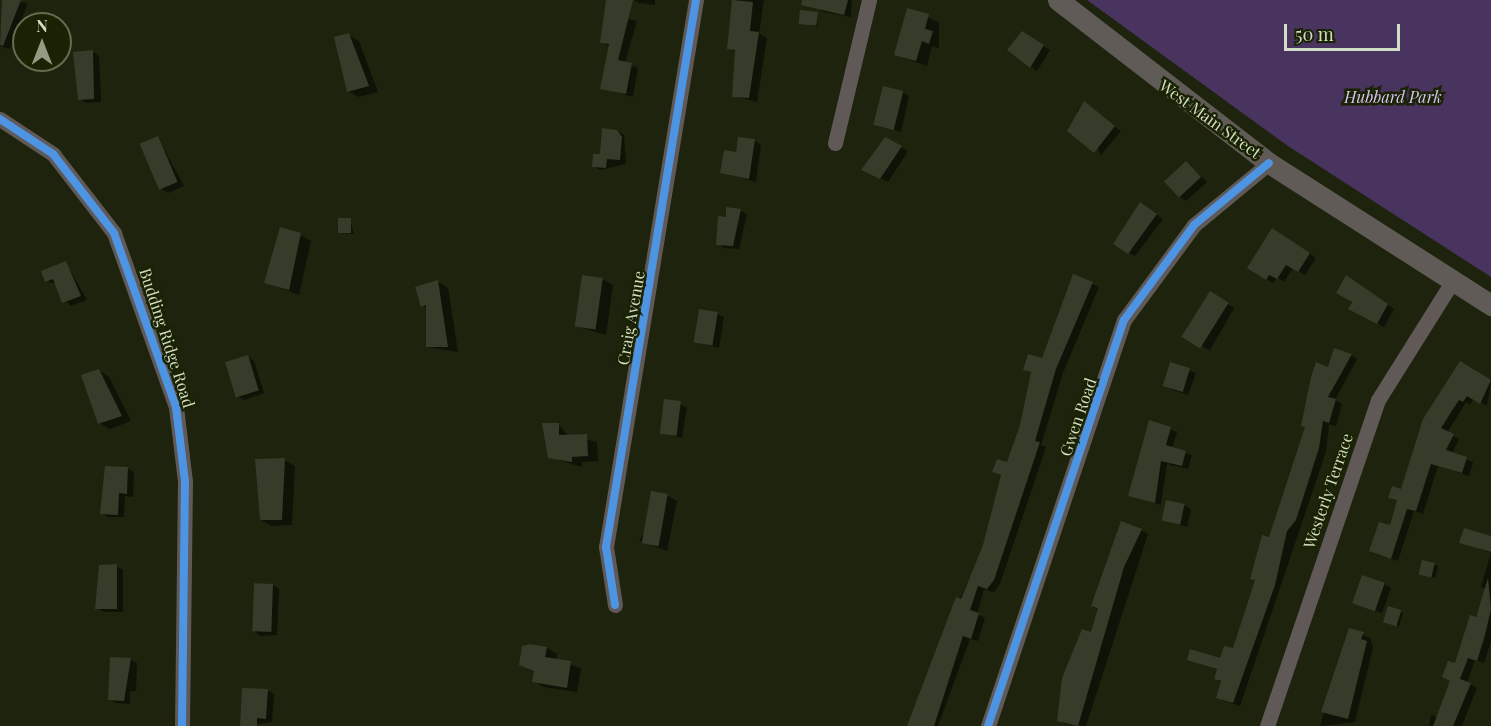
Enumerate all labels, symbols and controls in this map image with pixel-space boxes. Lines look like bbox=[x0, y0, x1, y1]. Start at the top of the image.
north arrow bbox=[12, 12, 72, 72]
scale bar bbox=[1287, 12, 1402, 50]
text: N bbox=[36, 15, 48, 36]
text: 50 m bbox=[1295, 22, 1334, 46]
street label: West Main Street bbox=[1155, 76, 1265, 162]
park label: Hubbard Park bbox=[1344, 87, 1442, 107]
street label: Budding Ridge Road bbox=[135, 266, 199, 410]
street label: Craig Avenue bbox=[613, 269, 649, 367]
street label: Gwen Road bbox=[1056, 375, 1100, 459]
street label: Westerly Terrace bbox=[1299, 431, 1357, 551]

